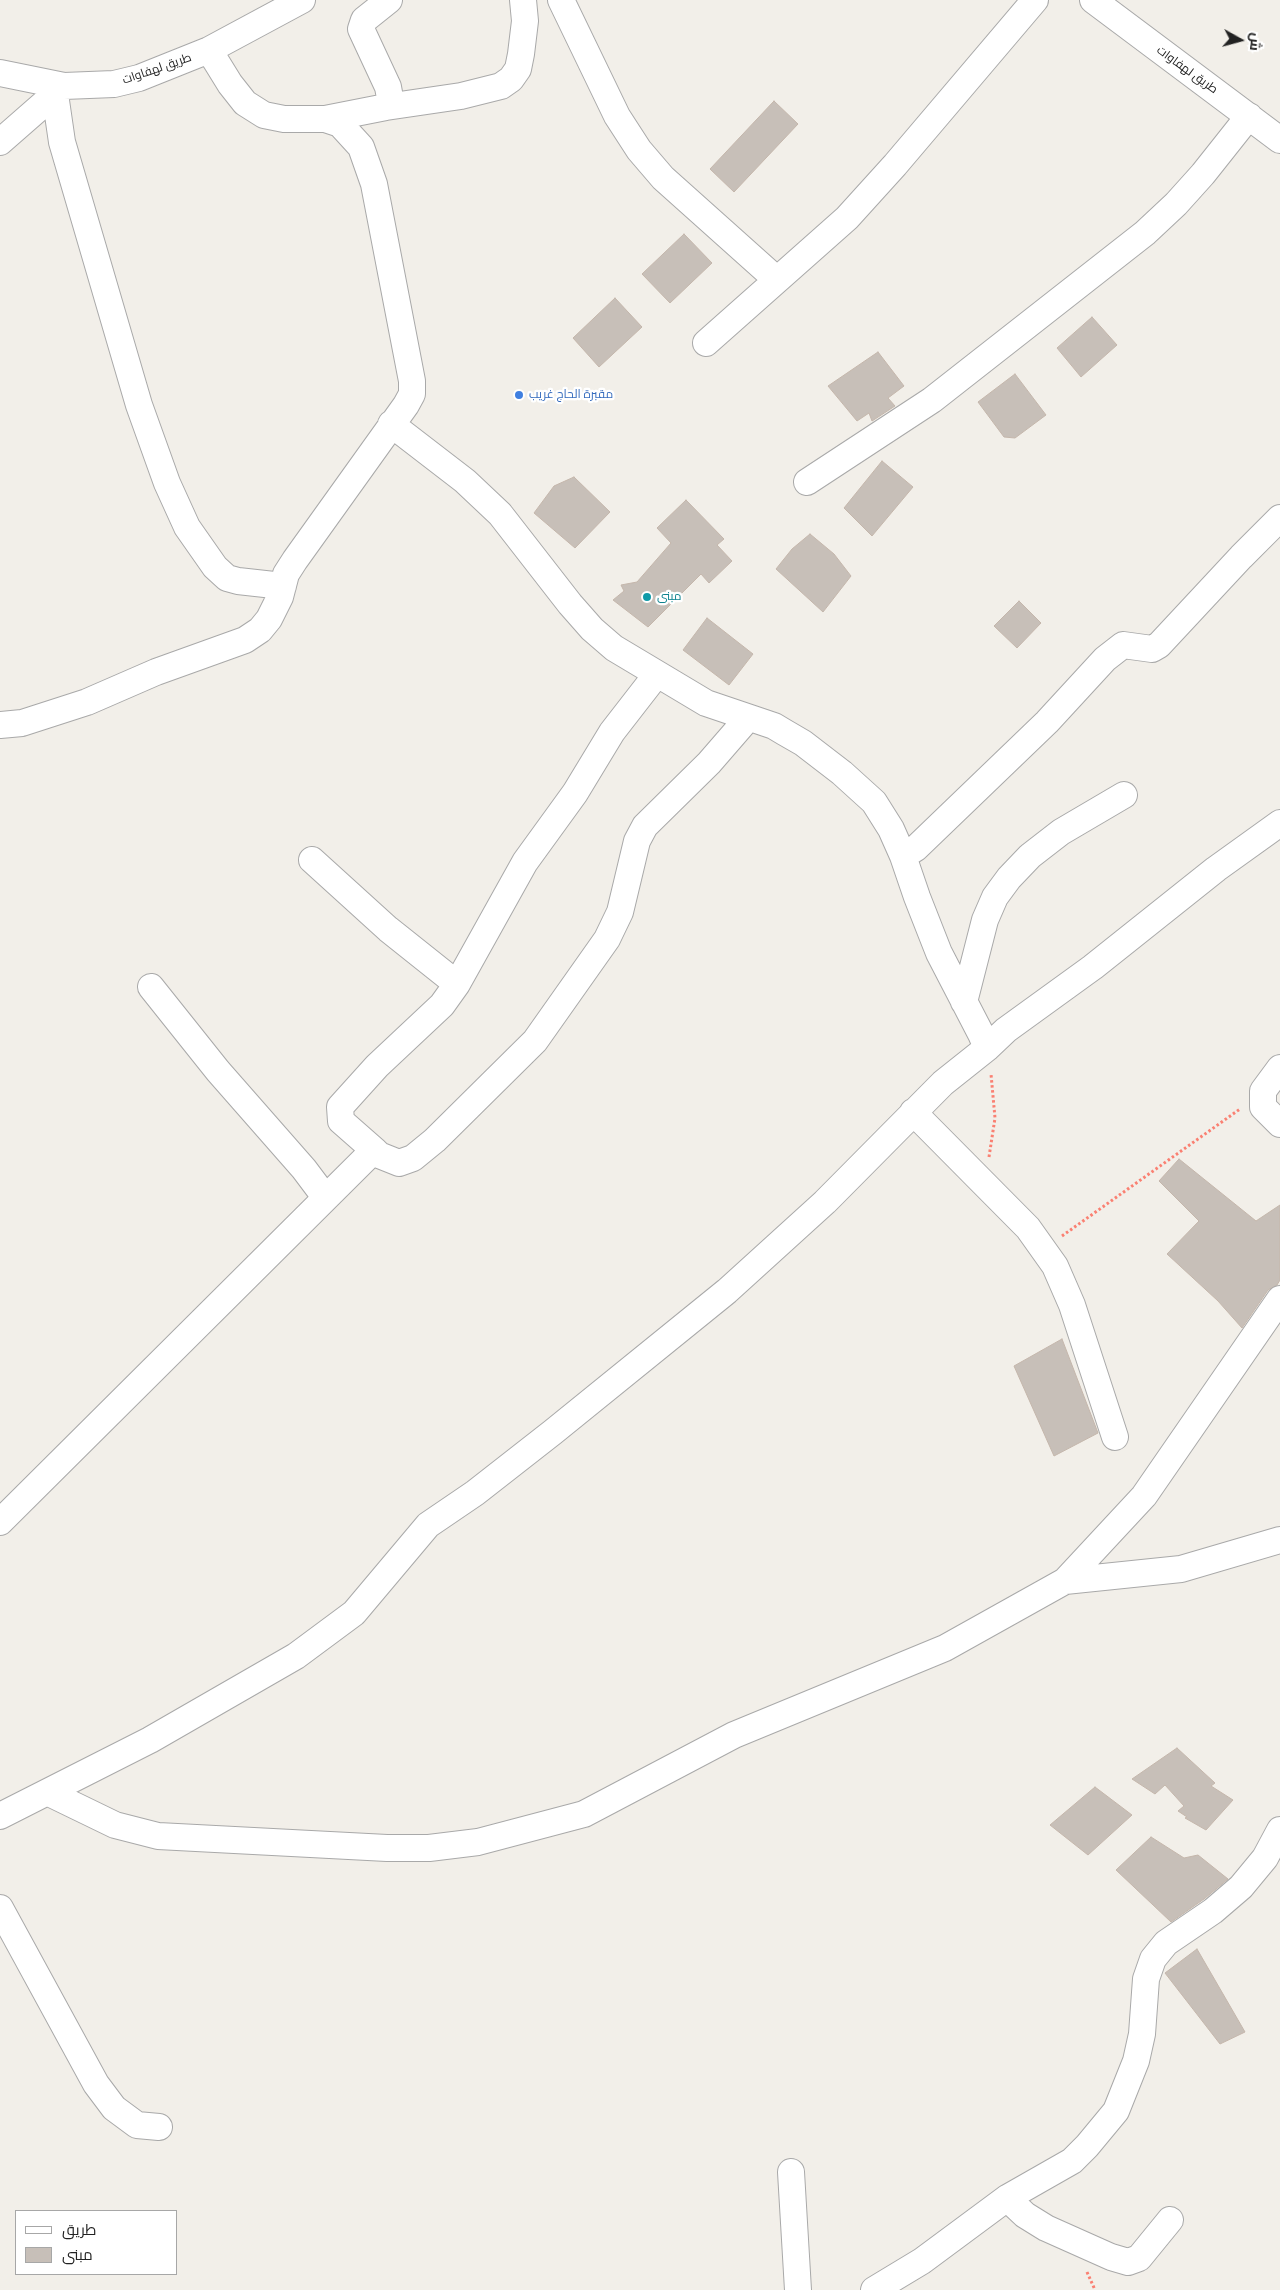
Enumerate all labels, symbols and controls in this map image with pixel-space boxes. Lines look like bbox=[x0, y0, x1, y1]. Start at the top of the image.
north arrow bbox=[1215, 15, 1265, 65]
text: ش bbox=[1246, 32, 1265, 52]
street label: طريق لهفاوات bbox=[1154, 43, 1220, 97]
street label: طريق لهفاوات bbox=[121, 50, 193, 88]
place label: مقبرة الحاج غريب bbox=[529, 388, 613, 402]
marker: مقبرة الحاج غريب bbox=[513, 389, 525, 401]
place label: مبنى bbox=[657, 590, 682, 604]
marker: مبنى bbox=[641, 591, 653, 603]
legend bbox=[15, 2210, 178, 2275]
text: طريق bbox=[62, 2221, 96, 2239]
text: مبنى bbox=[62, 2246, 93, 2264]

